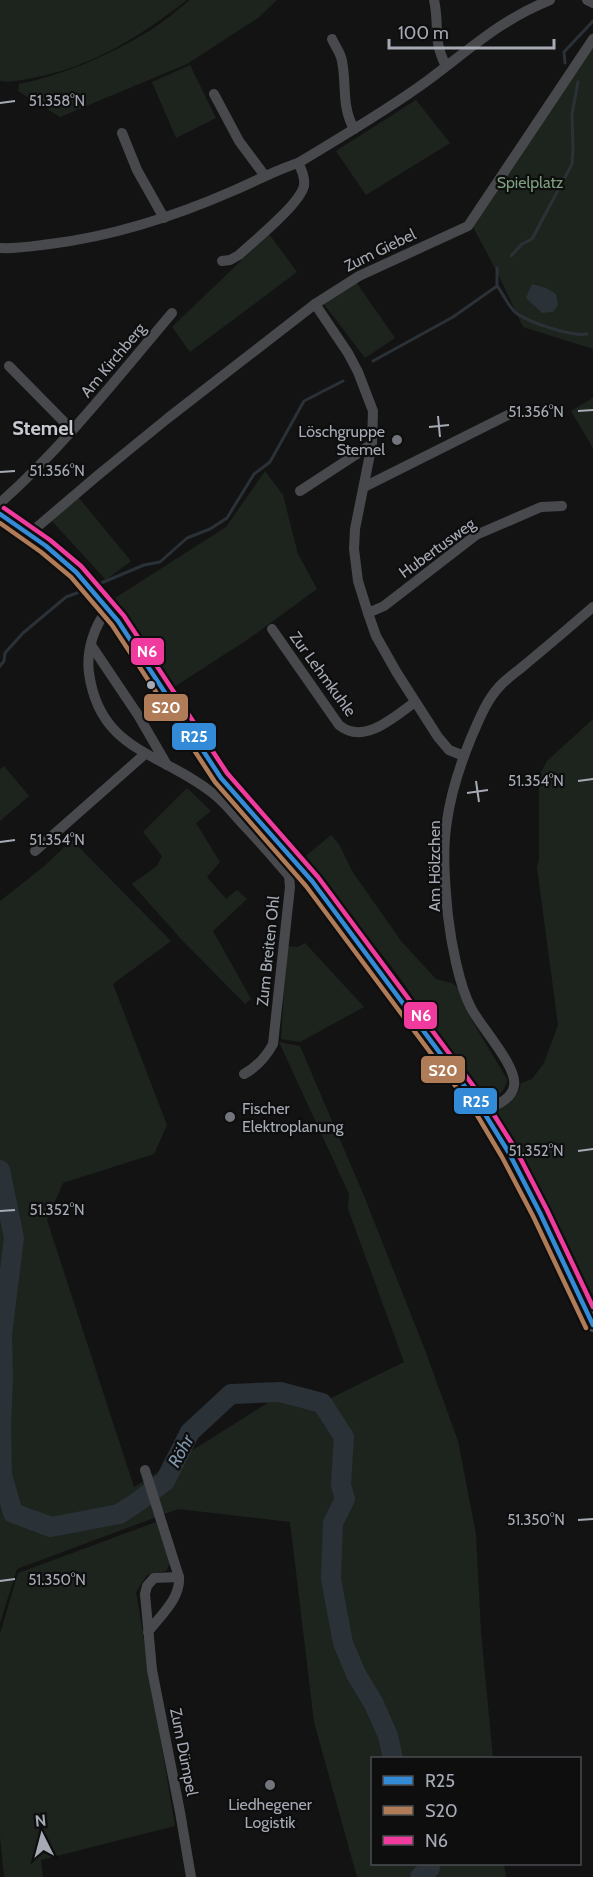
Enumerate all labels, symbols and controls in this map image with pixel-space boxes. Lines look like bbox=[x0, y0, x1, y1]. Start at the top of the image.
scale bar bbox=[389, 12, 554, 50]
text: 100 m bbox=[398, 22, 449, 44]
text: 51.358°N bbox=[29, 92, 85, 110]
park label: Spielplatz bbox=[497, 173, 564, 192]
street label: Zum Giebel bbox=[341, 224, 419, 276]
street label: Am Kirchberg bbox=[76, 318, 150, 401]
text: 51.356°N bbox=[508, 403, 564, 421]
district label: Stemel bbox=[12, 416, 74, 440]
place label: Löschgruppe Stemel bbox=[298, 422, 385, 459]
marker: Löschgruppe Stemel bbox=[390, 433, 404, 447]
text: 51.356°N bbox=[29, 462, 85, 480]
street label: Hubertusweg bbox=[395, 513, 480, 582]
street label: Zur Lehmkuhle bbox=[286, 628, 360, 720]
line badge: N6 bbox=[130, 637, 165, 666]
text: N6 bbox=[137, 642, 157, 661]
unlabelled marker bbox=[145, 679, 157, 691]
line badge: S20 bbox=[143, 693, 189, 722]
text: S20 bbox=[151, 698, 181, 717]
line badge: R25 bbox=[171, 722, 217, 751]
text: R25 bbox=[180, 727, 208, 746]
text: 51.354°N bbox=[508, 772, 564, 790]
street label: Am Hölzchen bbox=[425, 820, 444, 912]
text: 51.354°N bbox=[29, 831, 85, 849]
street label: Zum Breiten Ohl bbox=[253, 895, 283, 1007]
line badge: N6 bbox=[403, 1001, 438, 1030]
text: N6 bbox=[411, 1006, 431, 1025]
line badge: S20 bbox=[420, 1055, 466, 1084]
text: S20 bbox=[428, 1061, 458, 1080]
line badge: R25 bbox=[453, 1087, 498, 1115]
text: R25 bbox=[462, 1092, 490, 1111]
place label: Fischer Elektroplanung bbox=[242, 1099, 345, 1136]
marker: Fischer Elektroplanung bbox=[223, 1110, 237, 1124]
text: 51.352°N bbox=[508, 1142, 564, 1160]
text: 51.352°N bbox=[29, 1201, 85, 1219]
water label: Röhr bbox=[163, 1430, 200, 1471]
text: 51.350°N bbox=[507, 1511, 565, 1529]
text: 51.350°N bbox=[28, 1571, 86, 1589]
street label: Zum Dümpel bbox=[166, 1706, 202, 1798]
legend bbox=[371, 1757, 581, 1865]
text: R25 bbox=[425, 1770, 455, 1792]
marker: Liedhegener Logistik bbox=[263, 1778, 277, 1792]
place label: Liedhegener Logistik bbox=[228, 1795, 313, 1832]
text: S20 bbox=[425, 1800, 458, 1822]
north arrow bbox=[12, 1805, 72, 1865]
text: N bbox=[34, 1811, 47, 1831]
text: N6 bbox=[425, 1830, 448, 1852]

